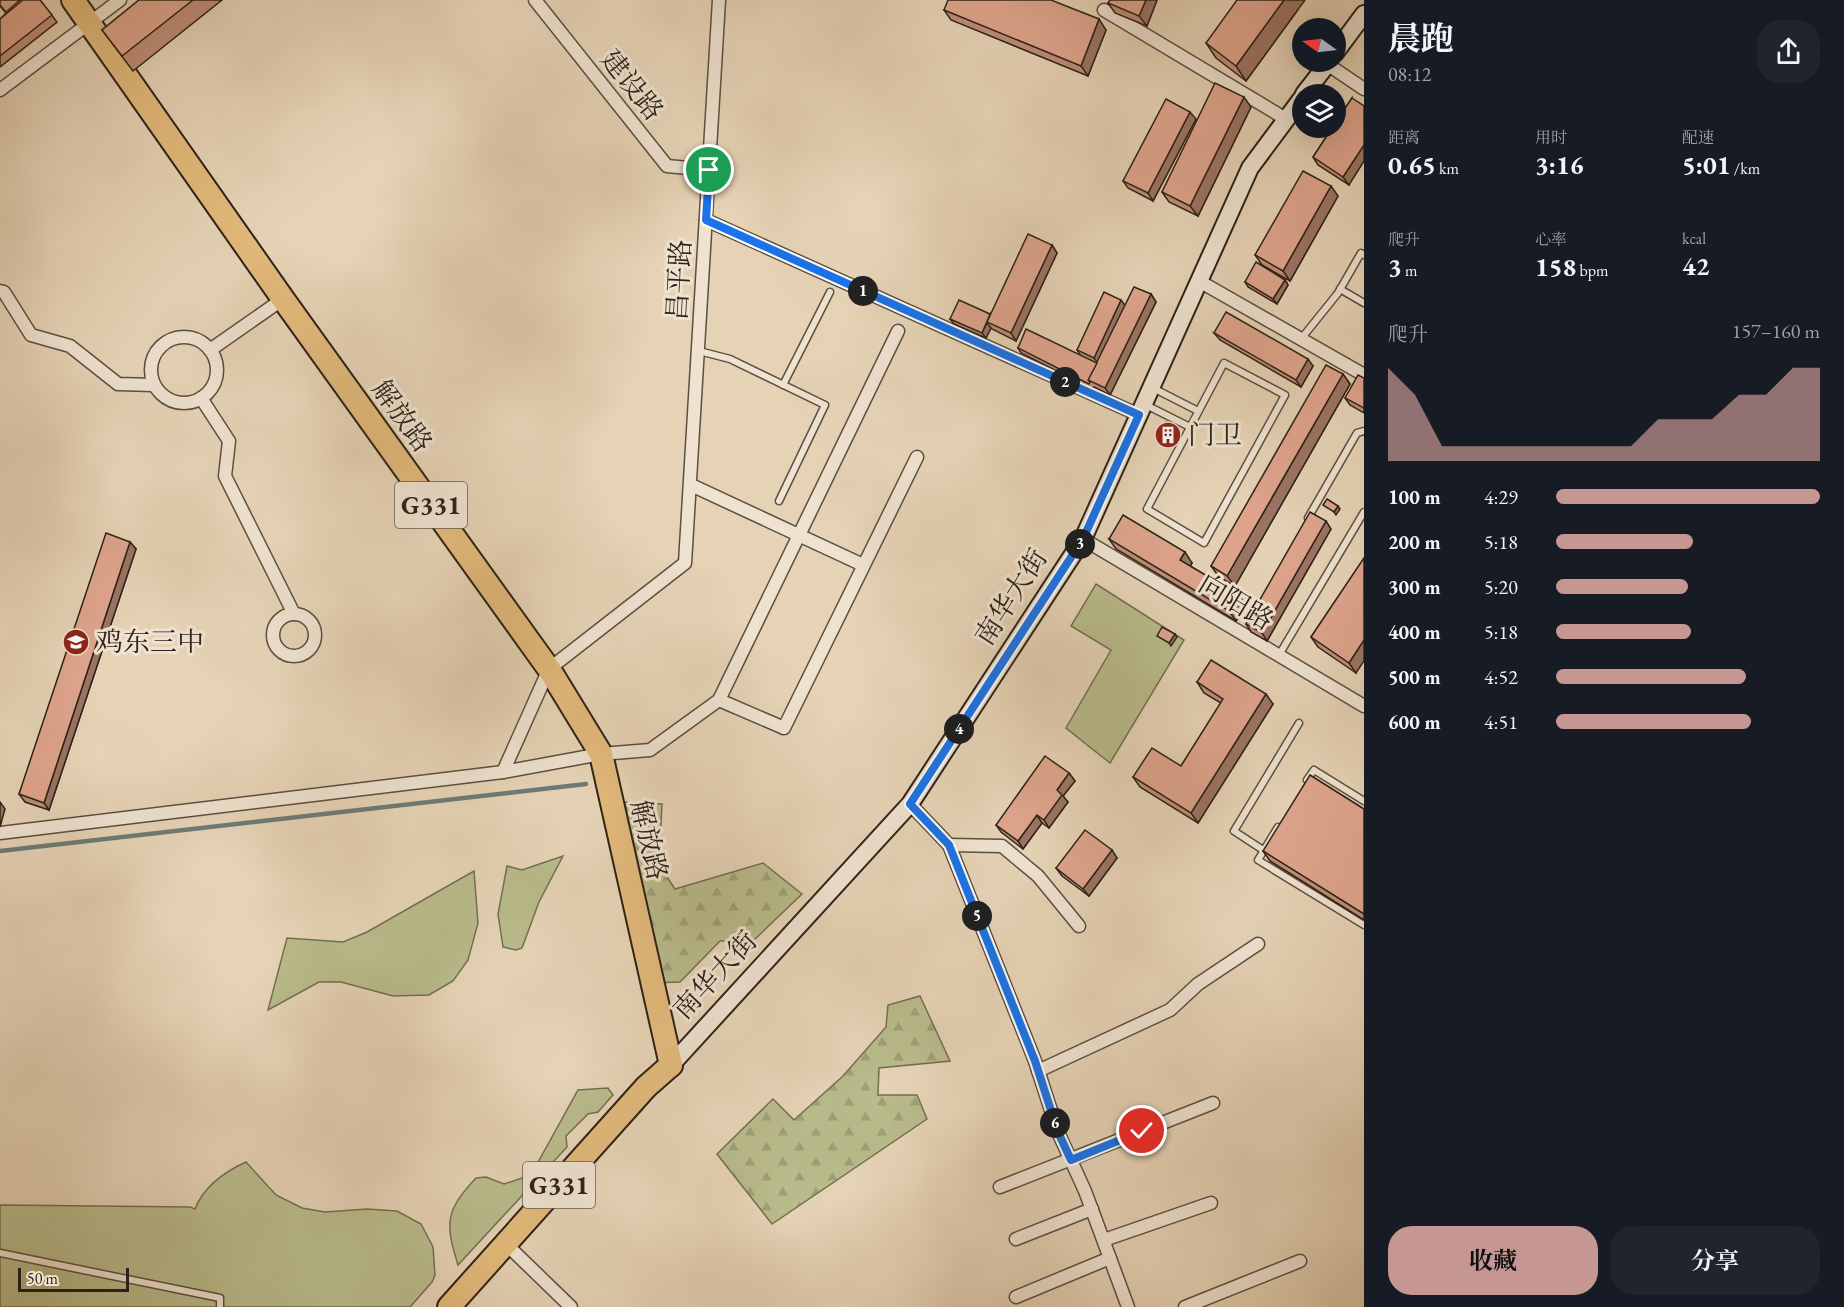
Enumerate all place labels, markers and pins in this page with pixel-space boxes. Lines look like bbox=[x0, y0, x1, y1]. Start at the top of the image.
pin bbox=[683, 144, 734, 195]
pin: 1 bbox=[848, 276, 878, 306]
pin: 2 bbox=[1050, 367, 1080, 397]
place label: 门卫 bbox=[1188, 417, 1242, 452]
building icon: 门卫 bbox=[1153, 420, 1183, 450]
pin: 3 bbox=[1065, 529, 1095, 559]
place label: 鸡东三中 bbox=[96, 624, 204, 659]
school or university icon: 鸡东三中 bbox=[61, 627, 91, 657]
pin: 4 bbox=[944, 714, 974, 744]
pin: 5 bbox=[962, 901, 992, 931]
pin bbox=[1116, 1105, 1167, 1156]
pin: 6 bbox=[1040, 1108, 1070, 1138]

